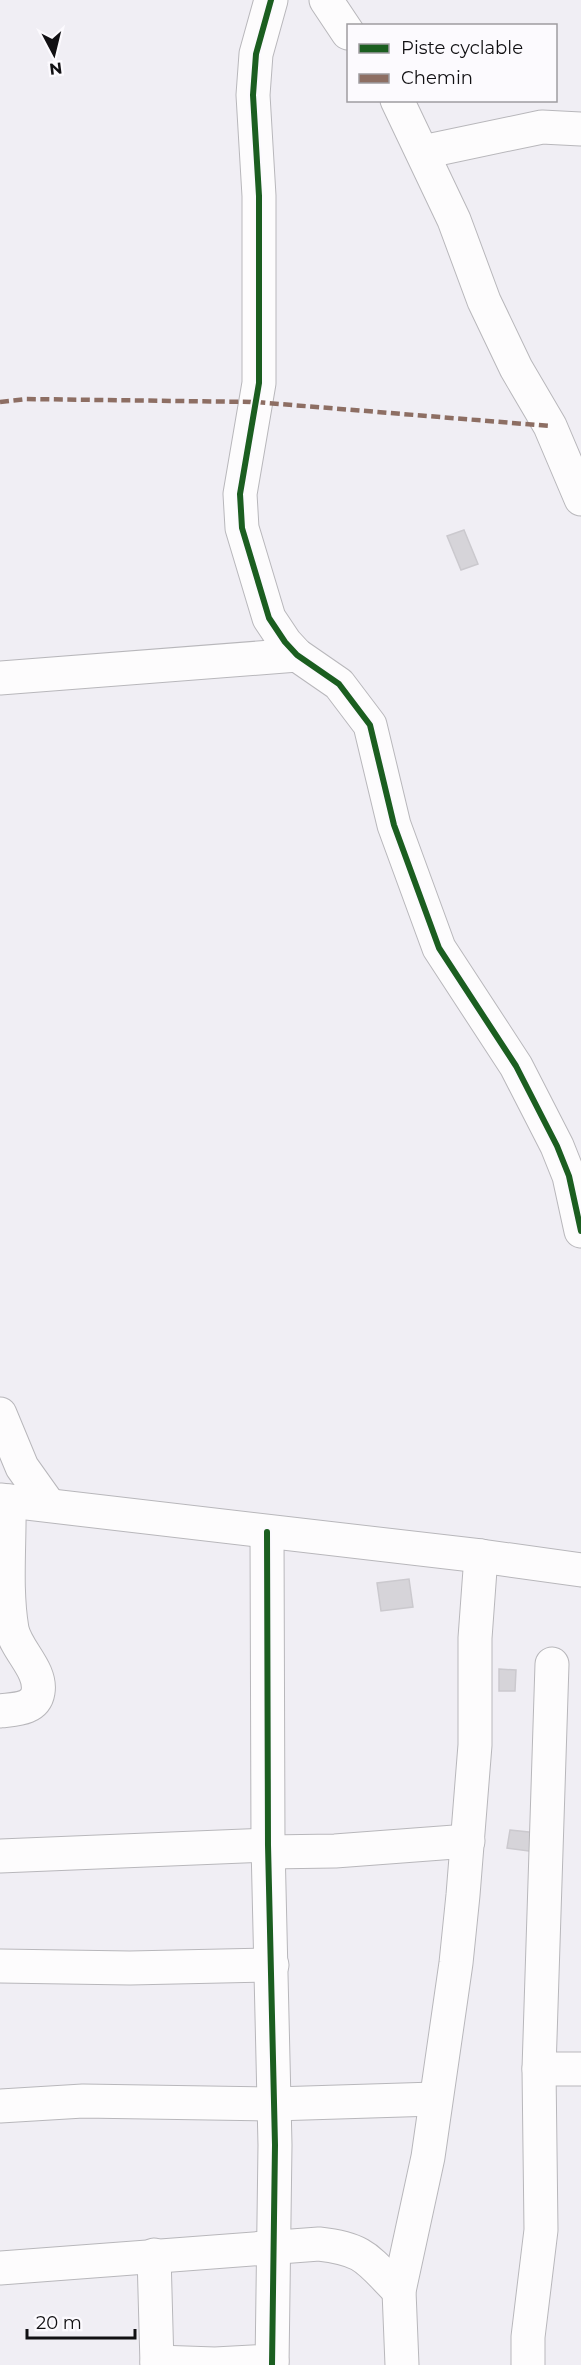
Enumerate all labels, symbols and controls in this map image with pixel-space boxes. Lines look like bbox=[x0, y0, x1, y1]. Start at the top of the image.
north arrow bbox=[24, 24, 84, 84]
legend bbox=[347, 24, 557, 102]
text: Piste cyclable bbox=[401, 37, 523, 59]
text: N bbox=[48, 58, 63, 79]
text: Chemin bbox=[401, 67, 473, 89]
scale bar bbox=[27, 2302, 135, 2340]
text: 20 m bbox=[36, 2312, 82, 2334]

